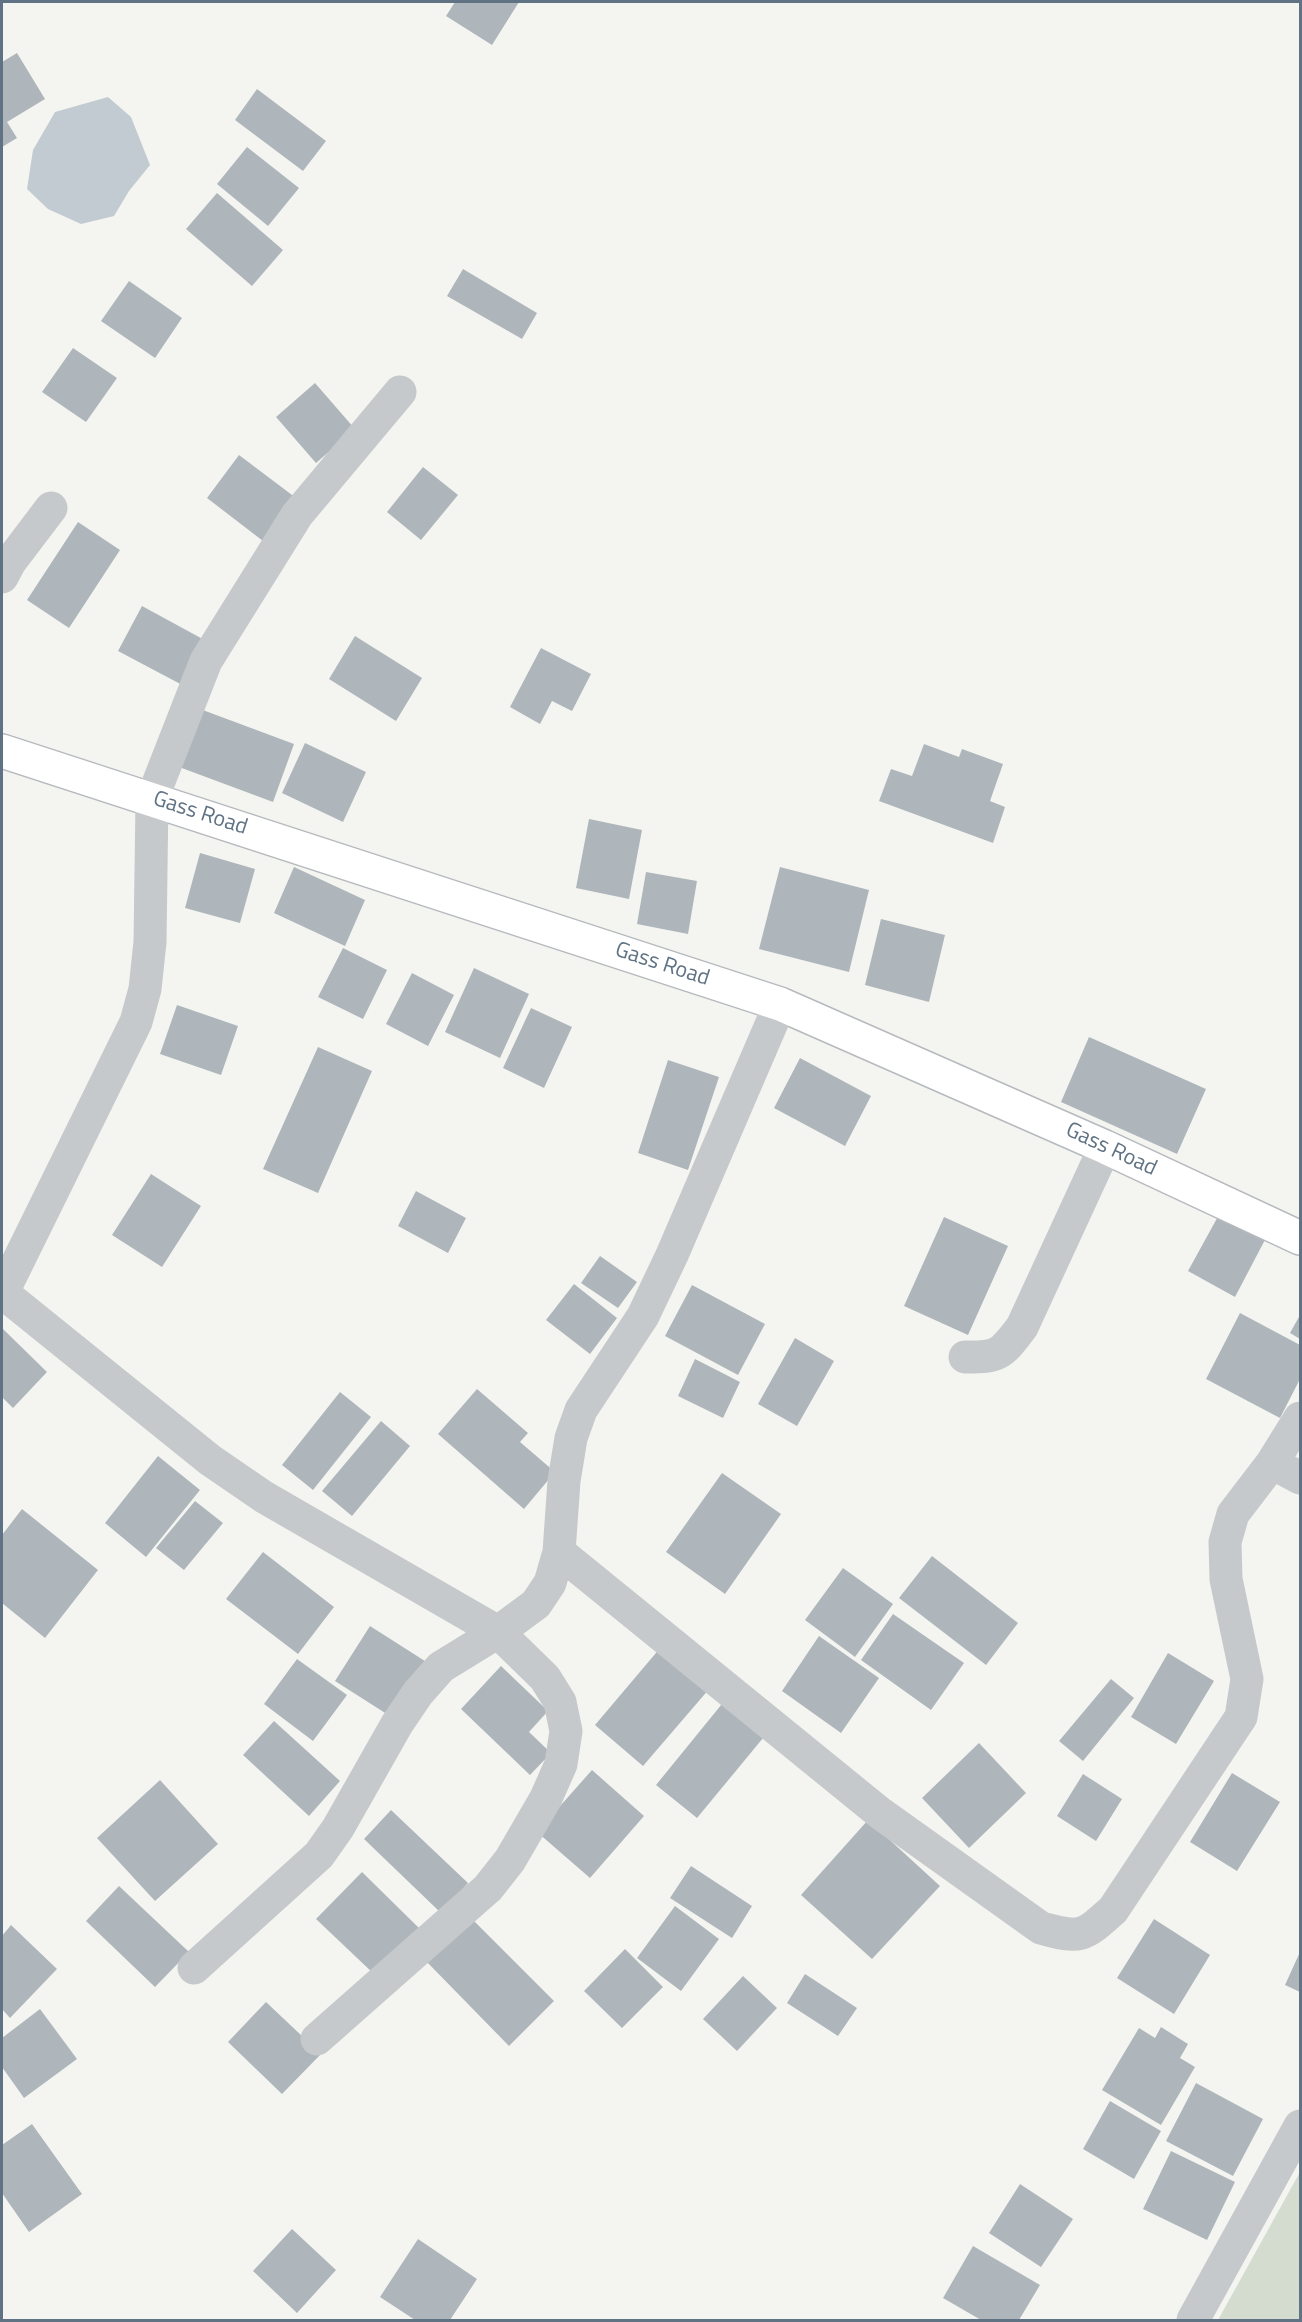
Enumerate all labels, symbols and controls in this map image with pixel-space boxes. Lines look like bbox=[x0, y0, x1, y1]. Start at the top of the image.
street label: Gass Road bbox=[150, 786, 250, 842]
street label: Gass Road bbox=[612, 937, 712, 993]
street label: Gass Road bbox=[1061, 1117, 1161, 1183]

